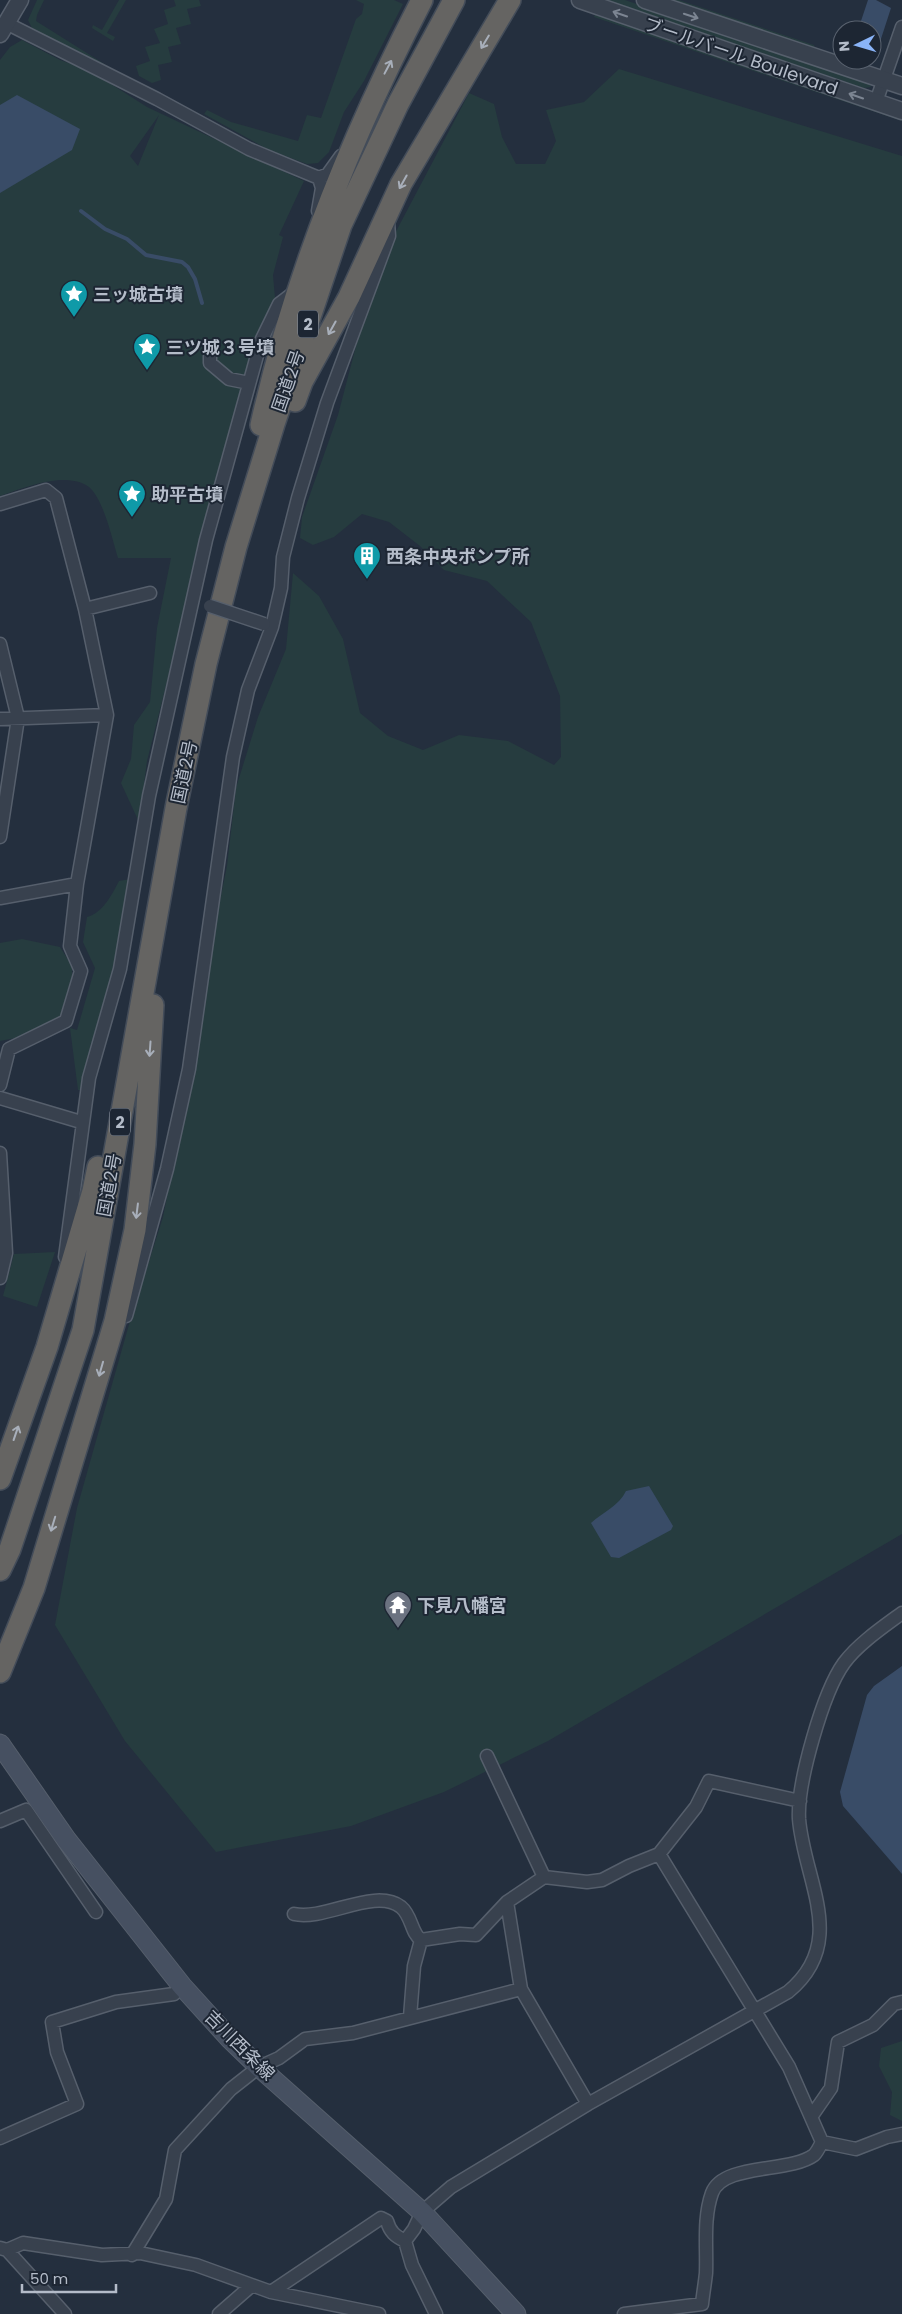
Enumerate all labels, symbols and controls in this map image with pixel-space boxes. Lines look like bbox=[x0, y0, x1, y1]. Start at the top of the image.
one-way arrow bbox=[612, 9, 628, 18]
street label: ブールバール Boulevard bbox=[641, 11, 841, 101]
one-way arrow bbox=[683, 12, 698, 21]
north arrow bbox=[832, 20, 882, 70]
one-way arrow bbox=[480, 34, 490, 48]
text: N bbox=[834, 40, 854, 52]
one-way arrow bbox=[383, 60, 393, 75]
one-way arrow bbox=[848, 90, 864, 100]
one-way arrow bbox=[398, 174, 408, 189]
place icon: 三ッ城古墳 bbox=[59, 279, 89, 318]
place label: 三ッ城古墳 bbox=[93, 282, 183, 307]
road number: 2 bbox=[298, 310, 318, 338]
one-way arrow bbox=[327, 320, 336, 335]
place icon: 三ツ城３号墳 bbox=[132, 332, 162, 371]
place label: 三ツ城３号墳 bbox=[166, 335, 274, 360]
street label: 国道2号 bbox=[266, 347, 310, 415]
place icon: 助平古墳 bbox=[117, 479, 147, 518]
place label: 助平古墳 bbox=[151, 482, 223, 507]
building icon: 西条中央ポンプ所 bbox=[352, 541, 382, 580]
place label: 西条中央ポンプ所 bbox=[386, 544, 529, 569]
street label: 国道2号 bbox=[165, 738, 203, 806]
one-way arrow bbox=[145, 1040, 154, 1056]
road number: 2 bbox=[110, 1108, 130, 1136]
street label: 国道2号 bbox=[91, 1151, 127, 1219]
one-way arrow bbox=[132, 1202, 142, 1218]
one-way arrow bbox=[95, 1360, 105, 1376]
one-way arrow bbox=[12, 1426, 21, 1441]
one-way arrow bbox=[48, 1516, 58, 1532]
temple icon: 下見八幡宮 bbox=[383, 1590, 413, 1629]
place label: 下見八幡宮 bbox=[417, 1593, 507, 1618]
street label: 吉川西条線 bbox=[199, 2004, 281, 2086]
scale bar bbox=[22, 2262, 116, 2294]
text: 50 m bbox=[30, 2268, 68, 2289]

